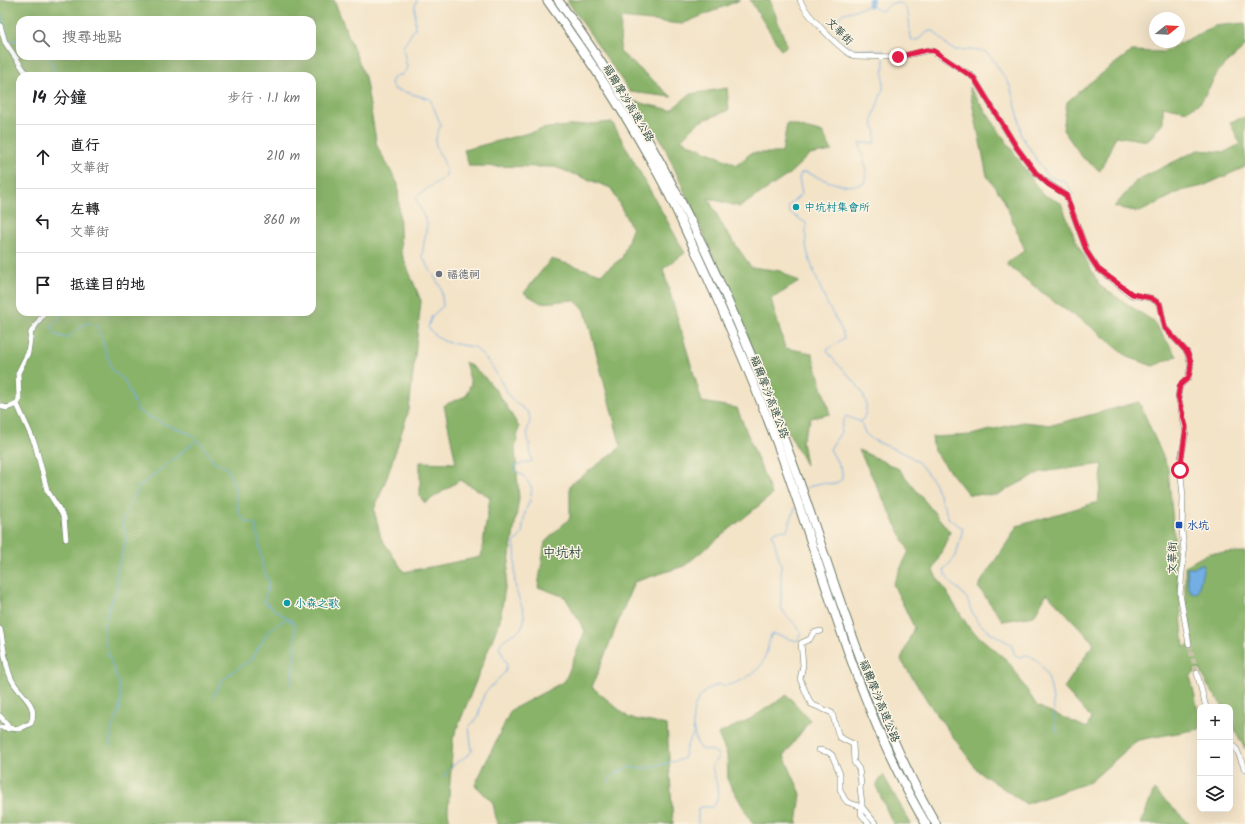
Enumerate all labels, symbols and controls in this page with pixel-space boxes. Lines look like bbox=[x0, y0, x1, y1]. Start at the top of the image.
north arrow bbox=[1149, 12, 1185, 48]
street label: 文華街 bbox=[821, 14, 858, 50]
search box bbox=[16, 16, 316, 60]
text: 搜尋地點 bbox=[62, 26, 122, 50]
icon: search bbox=[30, 27, 52, 49]
route end bbox=[889, 48, 907, 66]
street label: 福爾摩沙高速公路 bbox=[598, 61, 659, 146]
text: 14 分鐘 bbox=[32, 85, 87, 112]
text: 步行 · 1.1 km bbox=[228, 88, 300, 109]
text: 直行 bbox=[70, 134, 100, 158]
icon: ahead bbox=[32, 146, 54, 168]
text: 210 m bbox=[266, 146, 300, 167]
text: 文華街 bbox=[70, 158, 109, 179]
text: 左轉 bbox=[70, 198, 100, 222]
place label: 中坑村集會所 bbox=[804, 199, 870, 217]
marker: 中坑村集會所 bbox=[791, 202, 801, 212]
icon: left bbox=[32, 210, 54, 232]
text: 860 m bbox=[263, 210, 300, 231]
text: 文華街 bbox=[70, 222, 109, 243]
place label: 福德祠 bbox=[447, 266, 480, 284]
marker: 福德祠 bbox=[434, 269, 444, 279]
text: 抵達目的地 bbox=[70, 273, 145, 297]
icon: arrive bbox=[32, 274, 54, 296]
street label: 福爾摩沙高速公路 bbox=[745, 353, 793, 442]
route start bbox=[1171, 461, 1189, 479]
place label: 水坑 bbox=[1187, 517, 1209, 535]
marker: 水坑 bbox=[1174, 520, 1184, 530]
street label: 文華街 bbox=[1164, 540, 1182, 575]
district label: 中坑村 bbox=[542, 543, 582, 564]
place label: 小森之歌 bbox=[295, 595, 339, 613]
marker: 小森之歌 bbox=[282, 598, 292, 608]
street label: 福爾摩沙高速公路 bbox=[854, 657, 904, 746]
map controls bbox=[1197, 704, 1233, 812]
button: + bbox=[1197, 704, 1233, 740]
button: − bbox=[1197, 740, 1233, 776]
button: layers bbox=[1197, 776, 1233, 812]

